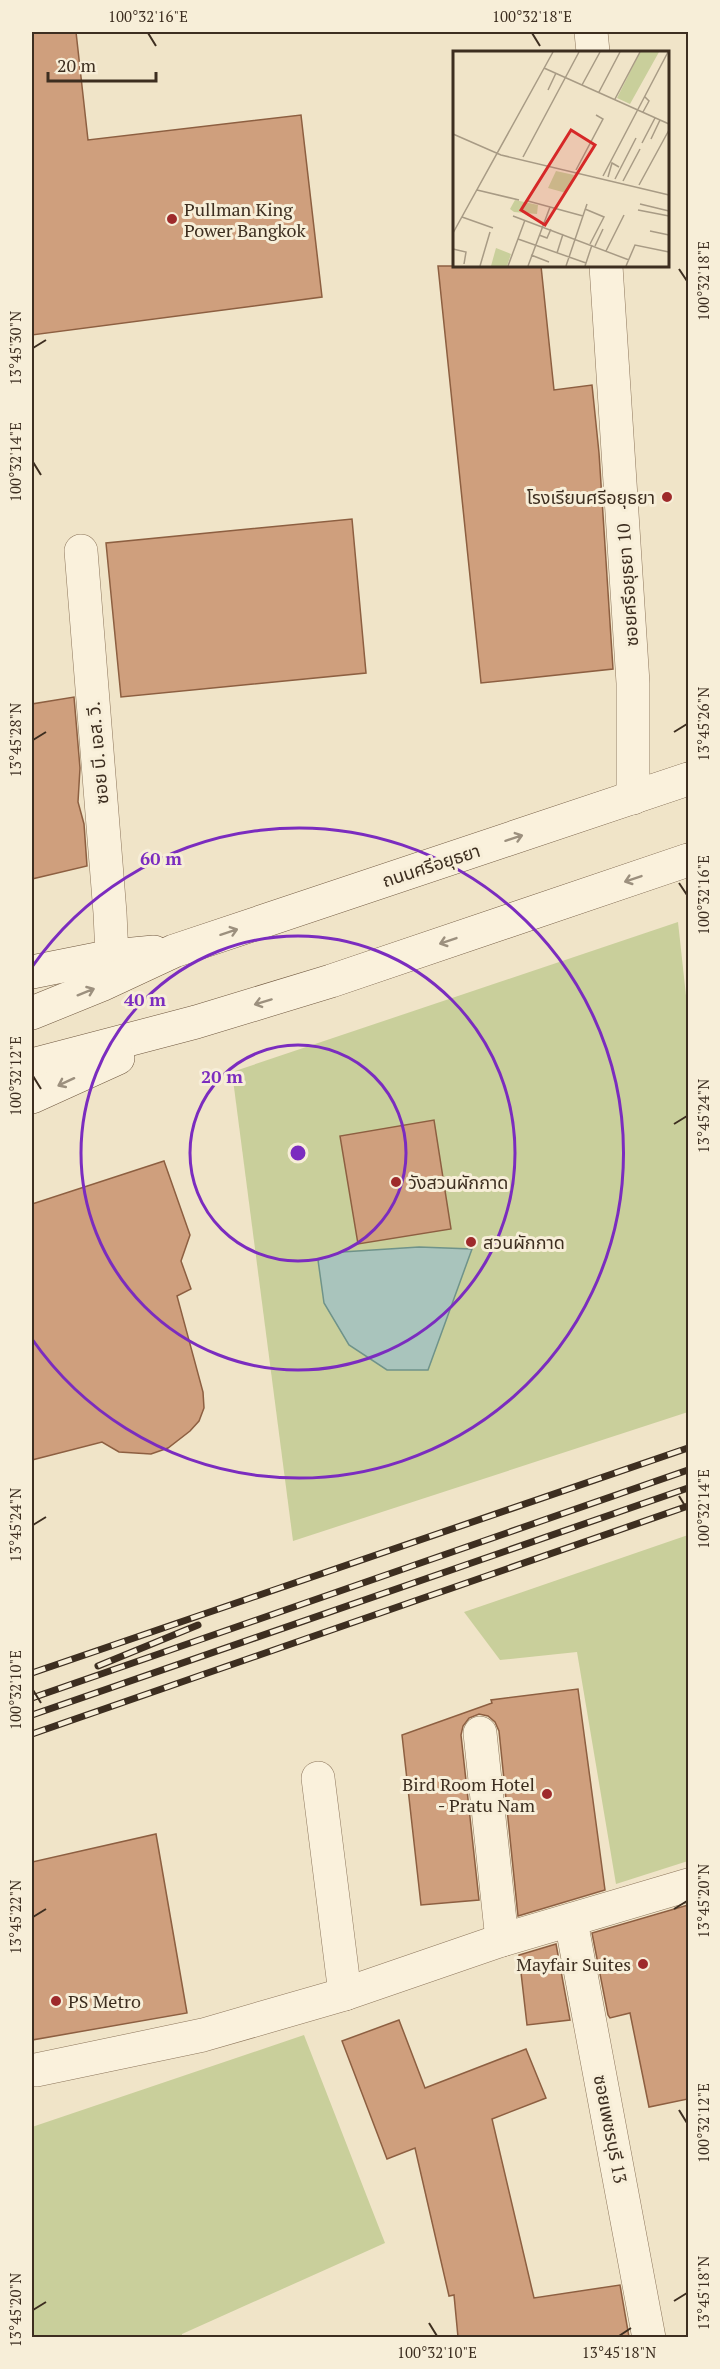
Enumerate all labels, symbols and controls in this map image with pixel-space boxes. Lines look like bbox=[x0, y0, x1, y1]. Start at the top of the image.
text: 100°32'16"E bbox=[108, 6, 188, 26]
text: 100°32'18"E bbox=[492, 6, 572, 26]
scale bar bbox=[48, 45, 156, 83]
inset map bbox=[453, 51, 669, 267]
text: 20 m bbox=[57, 53, 97, 77]
place label: Pullman King Power Bangkok bbox=[184, 197, 306, 242]
marker: Pullman King Power Bangkok bbox=[165, 212, 179, 226]
text: 100°32'18"E bbox=[693, 241, 713, 321]
text: 13°45'30"N bbox=[5, 311, 25, 385]
text: 100°32'14"E bbox=[5, 422, 25, 502]
place label: โรงเรียนศรีอยุธยา bbox=[527, 485, 655, 509]
marker: โรงเรียนศรีอยุธยา bbox=[660, 490, 674, 504]
street label: ซอยศรีอยุธยา 10 bbox=[611, 523, 643, 647]
text: 13°45'26"N bbox=[693, 687, 713, 761]
street label: ซอย บี. เอส. วี. bbox=[81, 701, 113, 805]
text: 13°45'28"N bbox=[5, 703, 25, 777]
one-way arrow bbox=[504, 831, 523, 842]
street label: ถนนศรีอยุธยา bbox=[379, 838, 483, 892]
text: 60 m bbox=[140, 846, 182, 870]
text: 100°32'16"E bbox=[693, 855, 713, 935]
one-way arrow bbox=[624, 874, 643, 885]
one-way arrow bbox=[219, 926, 238, 937]
one-way arrow bbox=[439, 937, 458, 948]
one-way arrow bbox=[76, 985, 95, 996]
text: 40 m bbox=[124, 987, 166, 1011]
one-way arrow bbox=[254, 997, 273, 1008]
text: 100°32'12"E bbox=[5, 1036, 25, 1116]
text: 20 m bbox=[201, 1064, 243, 1088]
one-way arrow bbox=[58, 1076, 76, 1088]
text: 13°45'24"N bbox=[693, 1079, 713, 1153]
centre of rings bbox=[288, 1143, 308, 1163]
place label: วังสวนผักกาด bbox=[408, 1170, 508, 1194]
marker: วังสวนผักกาด bbox=[389, 1175, 403, 1189]
place label: สวนผักกาด bbox=[483, 1230, 565, 1254]
marker: สวนผักกาด bbox=[464, 1235, 478, 1249]
text: 100°32'14"E bbox=[693, 1469, 713, 1549]
text: 13°45'24"N bbox=[5, 1488, 25, 1562]
text: 100°32'10"E bbox=[5, 1650, 25, 1730]
place label: Bird Room Hotel - Pratu Nam bbox=[402, 1772, 535, 1817]
marker: Bird Room Hotel - Pratu Nam bbox=[540, 1787, 554, 1801]
text: 13°45'20"N bbox=[693, 1864, 713, 1938]
text: 13°45'22"N bbox=[5, 1880, 25, 1954]
place label: Mayfair Suites bbox=[516, 1952, 631, 1976]
marker: Mayfair Suites bbox=[636, 1957, 650, 1971]
place label: PS Metro bbox=[68, 1989, 141, 2013]
marker: PS Metro bbox=[49, 1994, 63, 2008]
street label: ซอยเพชรบุรี 13 bbox=[589, 2073, 633, 2185]
text: 100°32'12"E bbox=[693, 2083, 713, 2163]
text: 13°45'18"N bbox=[693, 2256, 713, 2330]
text: 13°45'20"N bbox=[5, 2273, 25, 2347]
text: 100°32'10"E bbox=[397, 2342, 477, 2362]
text: 13°45'18"N bbox=[582, 2342, 656, 2362]

